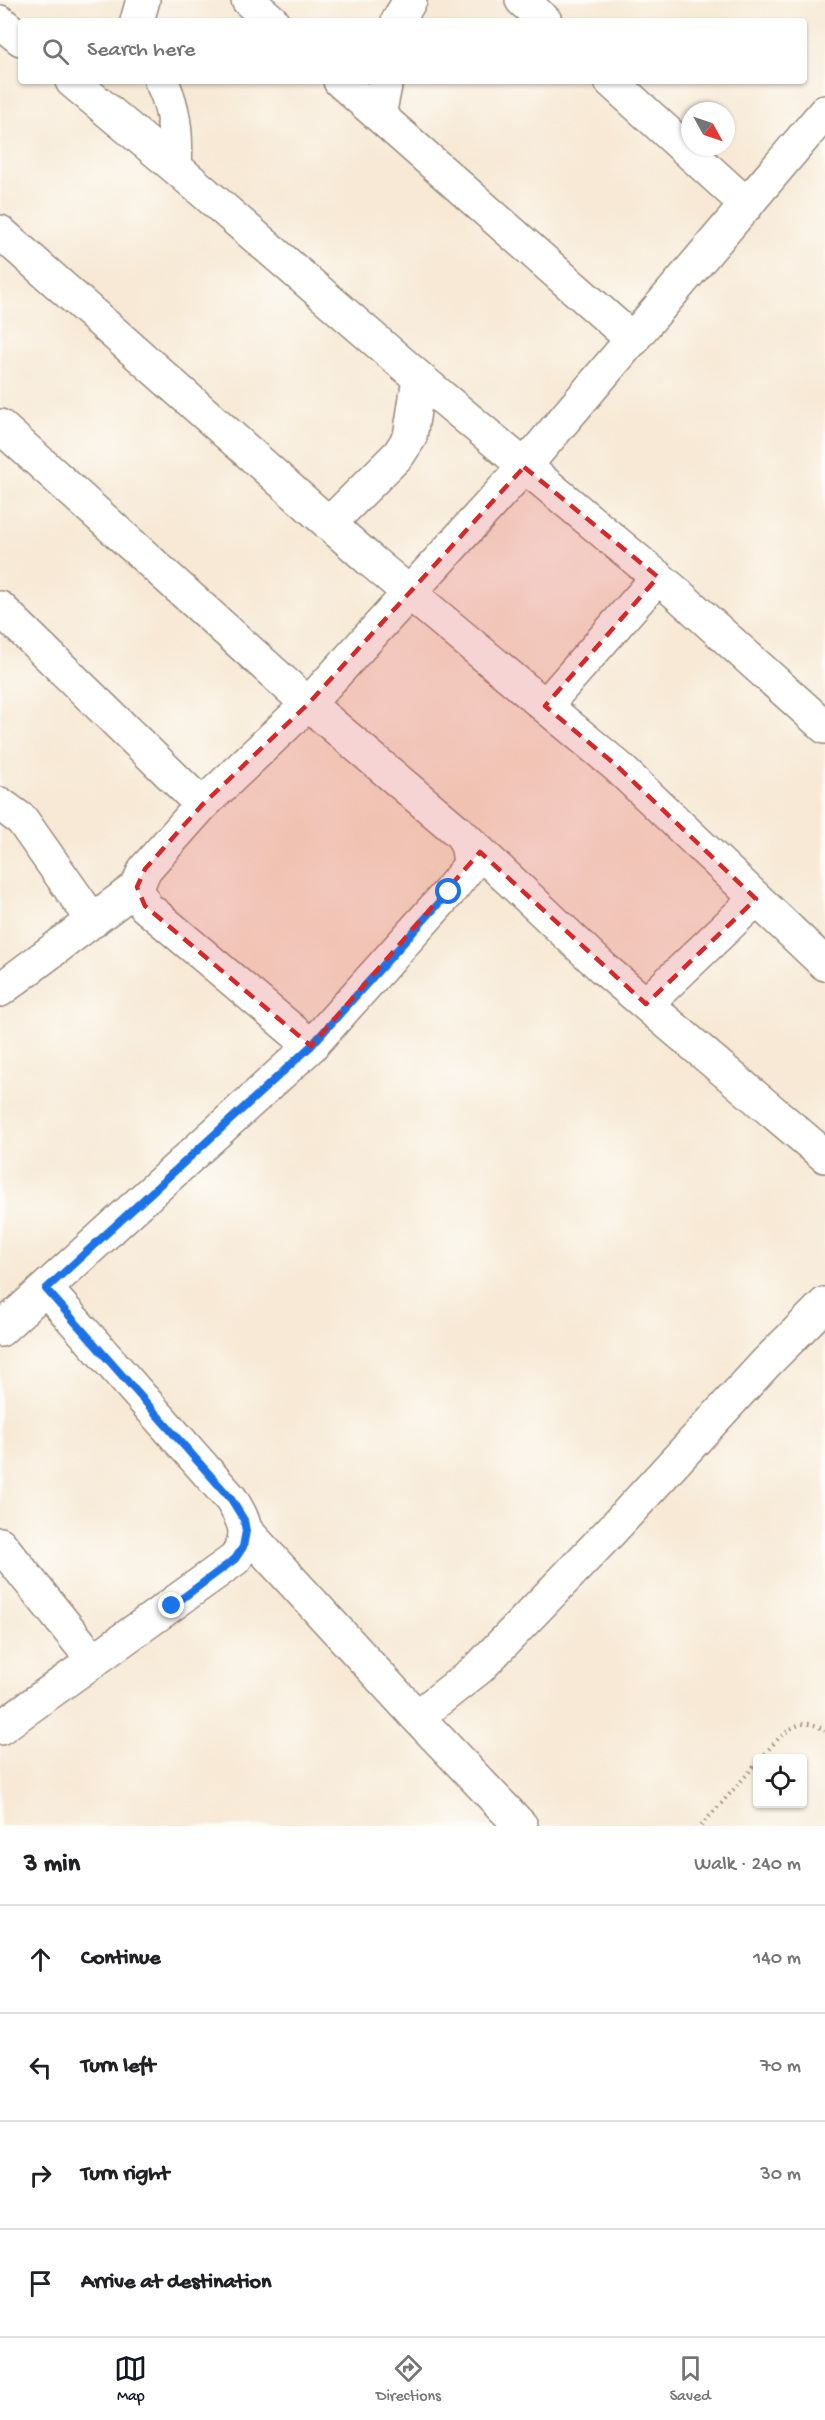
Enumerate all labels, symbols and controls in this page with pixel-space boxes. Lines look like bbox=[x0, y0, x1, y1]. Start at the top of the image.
search box bbox=[18, 18, 807, 84]
icon: search bbox=[39, 35, 72, 68]
text: Search here bbox=[87, 38, 195, 64]
north arrow bbox=[681, 102, 735, 156]
route start bbox=[435, 878, 461, 904]
route end bbox=[158, 1592, 184, 1618]
map controls bbox=[753, 1754, 807, 1808]
button: locate bbox=[753, 1754, 807, 1808]
text: 3 min bbox=[24, 1850, 80, 1881]
text: Walk · 240 m bbox=[694, 1854, 801, 1877]
icon: ahead bbox=[24, 1943, 57, 1976]
text: Continue bbox=[81, 1946, 161, 1972]
text: 140 m bbox=[753, 1948, 801, 1971]
icon: left bbox=[24, 2051, 57, 2084]
text: Turn left bbox=[81, 2054, 155, 2080]
text: 70 m bbox=[760, 2056, 801, 2079]
icon: right bbox=[24, 2159, 57, 2192]
text: Turn right bbox=[81, 2162, 169, 2188]
text: 30 m bbox=[760, 2164, 801, 2187]
icon: arrive bbox=[24, 2267, 57, 2300]
text: Arrive at destination bbox=[81, 2270, 271, 2296]
tab: Map bbox=[114, 2352, 147, 2407]
tab: Directions bbox=[376, 2352, 441, 2407]
tab: Saved bbox=[670, 2352, 711, 2407]

